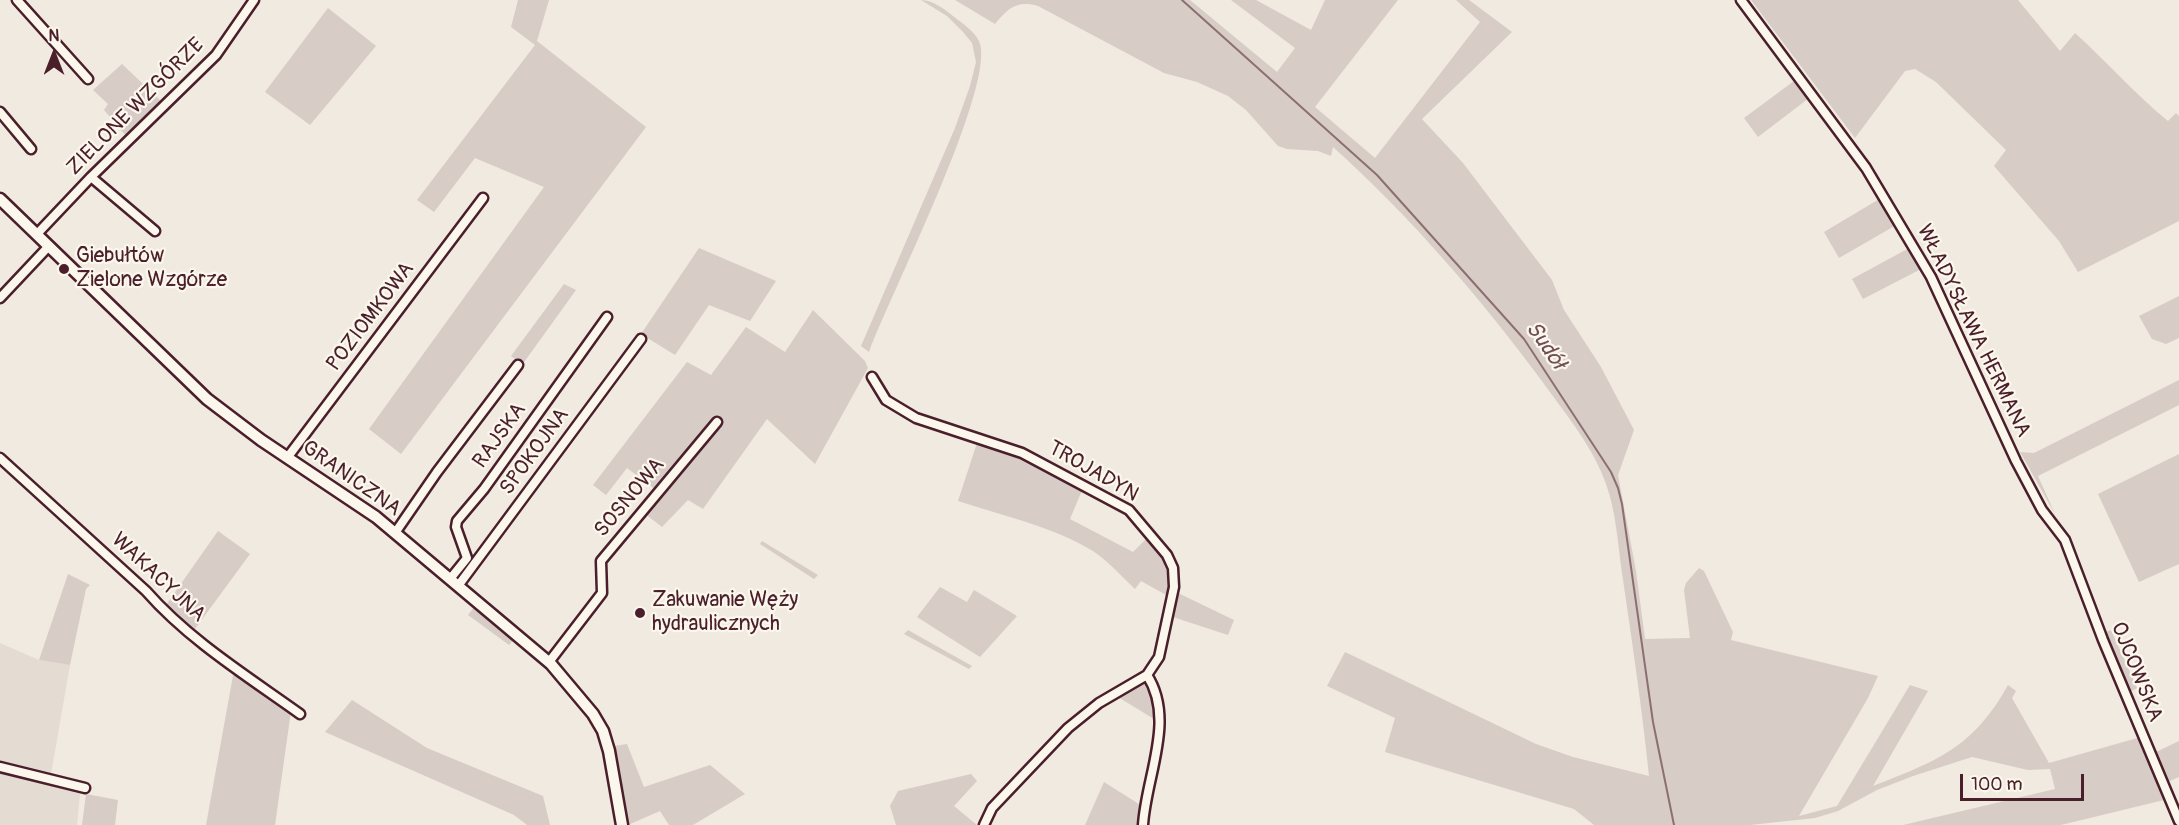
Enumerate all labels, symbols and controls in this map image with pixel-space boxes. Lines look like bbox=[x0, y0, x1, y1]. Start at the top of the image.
north arrow bbox=[24, 24, 84, 84]
text: N bbox=[49, 26, 59, 46]
street label: ZIELONE WZGÓRZE bbox=[62, 33, 210, 181]
street label: WŁADYSŁAWA HERMANA bbox=[1911, 221, 2035, 441]
place label: Giebułtów Zielone Wzgórze bbox=[76, 244, 227, 294]
street label: POZIOMKOWA bbox=[322, 258, 420, 376]
marker: Giebułtów Zielone Wzgórze bbox=[57, 262, 71, 276]
water label: Sudół bbox=[1519, 317, 1571, 375]
street label: RAJSKA bbox=[468, 399, 532, 473]
street label: SPOKOJNA bbox=[495, 404, 575, 500]
street label: GRANICZNA bbox=[297, 436, 405, 522]
street label: TROJADYN bbox=[1043, 436, 1143, 508]
street label: SOSNOWA bbox=[590, 453, 670, 543]
street label: WAKACYJNA bbox=[106, 528, 210, 628]
place label: Zakuwanie Węży hydraulicznych bbox=[652, 588, 798, 638]
marker: Zakuwanie Węży hydraulicznych bbox=[633, 606, 647, 620]
street label: OJCOWSKA bbox=[2105, 618, 2167, 726]
scale bar bbox=[1963, 762, 2088, 800]
text: 100 m bbox=[1971, 773, 2023, 796]

